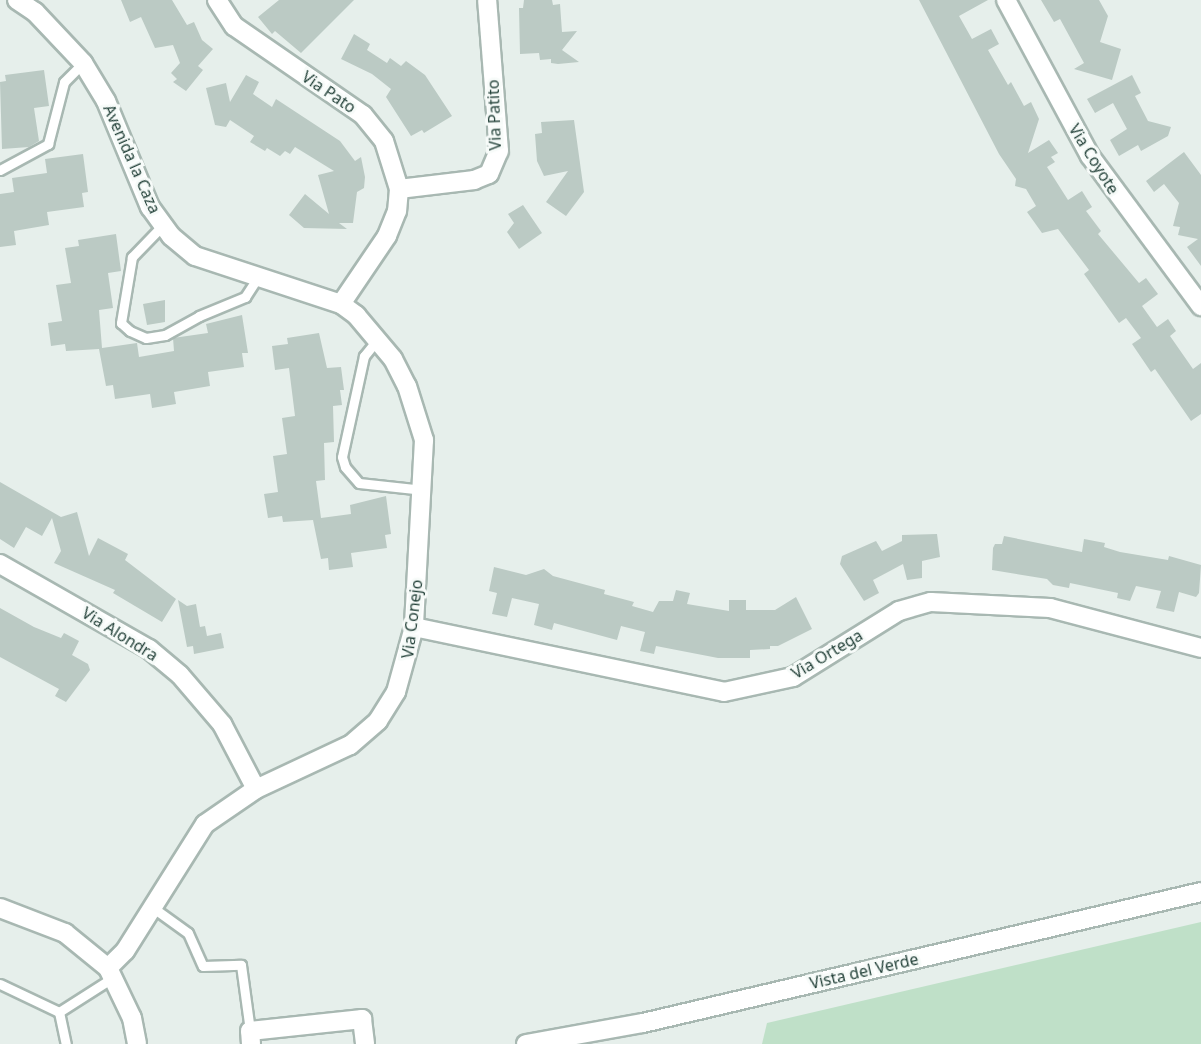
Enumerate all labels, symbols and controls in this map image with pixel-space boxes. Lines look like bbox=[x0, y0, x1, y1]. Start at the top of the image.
street label: Via Pato bbox=[298, 67, 360, 117]
street label: Via Patito bbox=[483, 79, 505, 151]
street label: Avenida la Caza bbox=[99, 102, 165, 216]
street label: Via Coyote bbox=[1065, 120, 1123, 198]
street label: Via Conejo bbox=[398, 578, 426, 660]
street label: Via Alondra bbox=[78, 603, 162, 665]
street label: Via Ortega bbox=[788, 625, 866, 683]
street label: Vista del Verde bbox=[808, 949, 920, 993]

